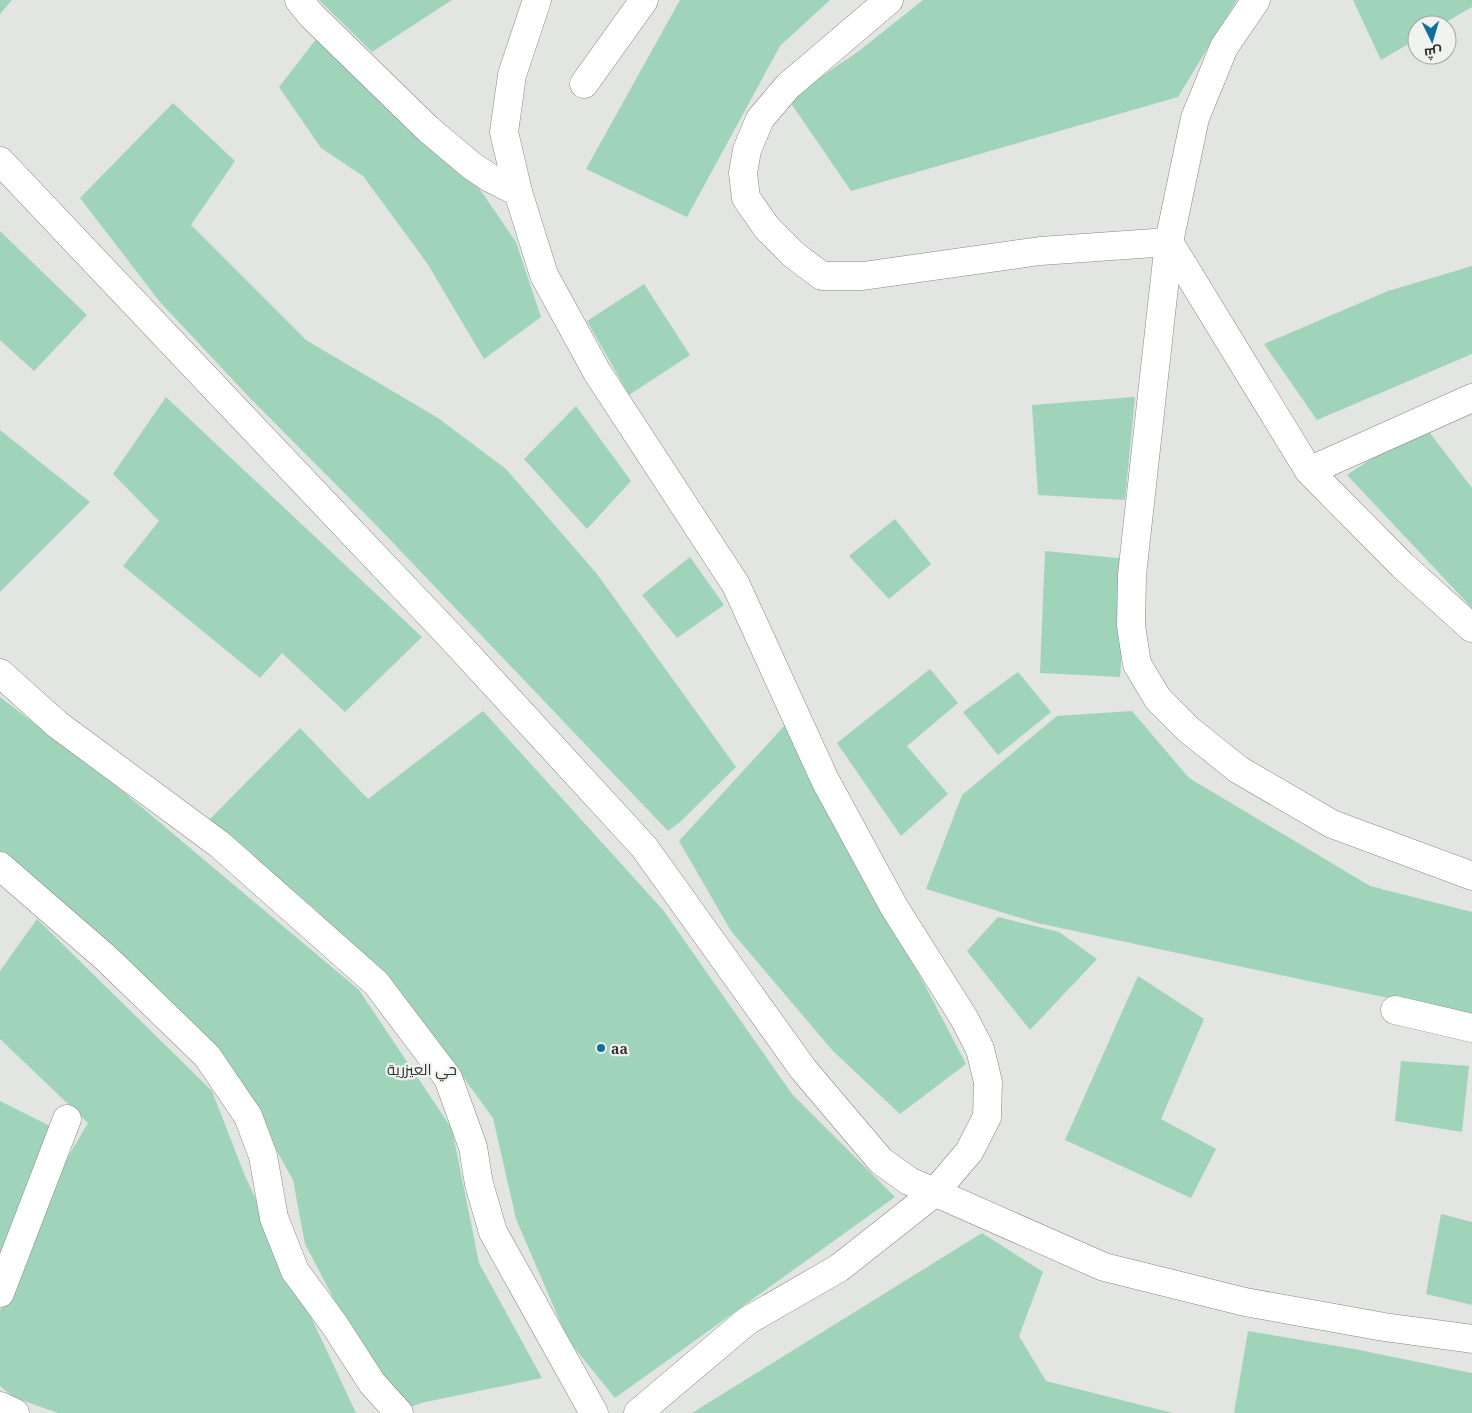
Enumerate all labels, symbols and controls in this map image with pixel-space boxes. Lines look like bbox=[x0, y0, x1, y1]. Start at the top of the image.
north arrow bbox=[1407, 15, 1457, 65]
text: ش bbox=[1423, 43, 1443, 64]
place label: aa bbox=[611, 1039, 628, 1058]
marker: aa bbox=[595, 1042, 607, 1054]
district label: حي العيزرية bbox=[387, 1059, 457, 1082]

